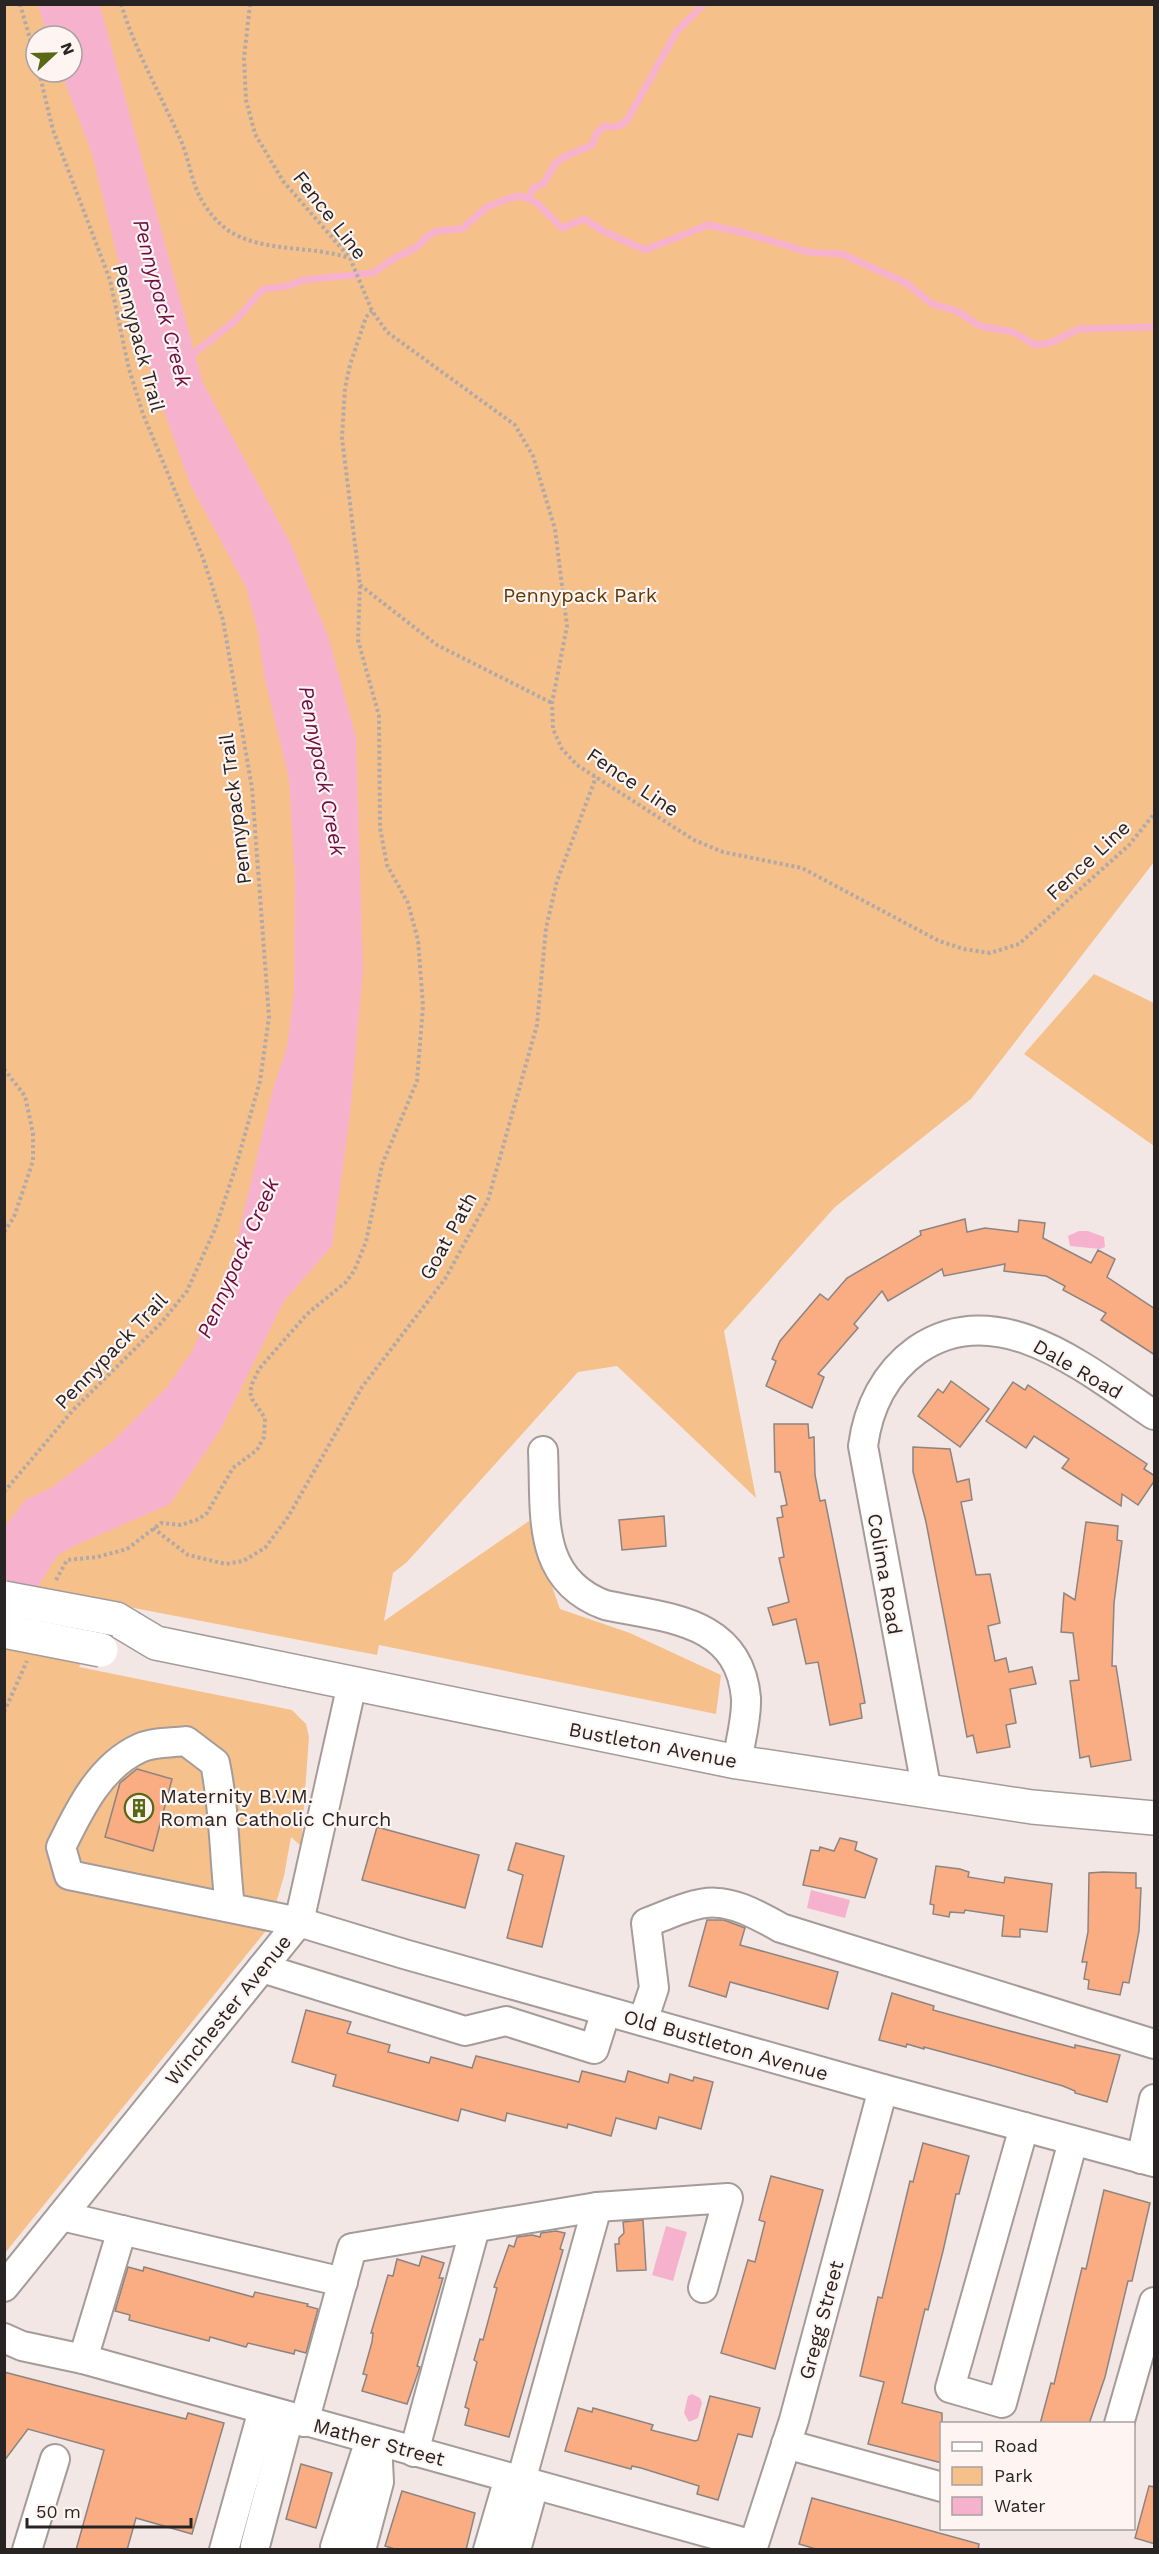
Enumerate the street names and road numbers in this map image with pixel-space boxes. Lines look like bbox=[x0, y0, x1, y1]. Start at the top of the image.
street label: Fence Line bbox=[288, 166, 372, 264]
street label: Pennypack Trail bbox=[108, 262, 170, 414]
street label: Pennypack Trail bbox=[214, 732, 256, 886]
street label: Fence Line bbox=[582, 742, 684, 822]
street label: Fence Line bbox=[1041, 815, 1135, 905]
street label: Goat Path bbox=[414, 1188, 482, 1284]
street label: Pennypack Trail bbox=[50, 1288, 172, 1414]
street label: Dale Road bbox=[1029, 1334, 1127, 1404]
street label: Colima Road bbox=[863, 1511, 907, 1637]
street label: Bustleton Avenue bbox=[567, 1717, 739, 1773]
street label: Winchester Avenue bbox=[160, 1930, 296, 2090]
street label: Old Bustleton Avenue bbox=[621, 2004, 831, 2086]
street label: Gregg Street bbox=[794, 2257, 849, 2382]
street label: Mather Street bbox=[311, 2413, 448, 2471]

